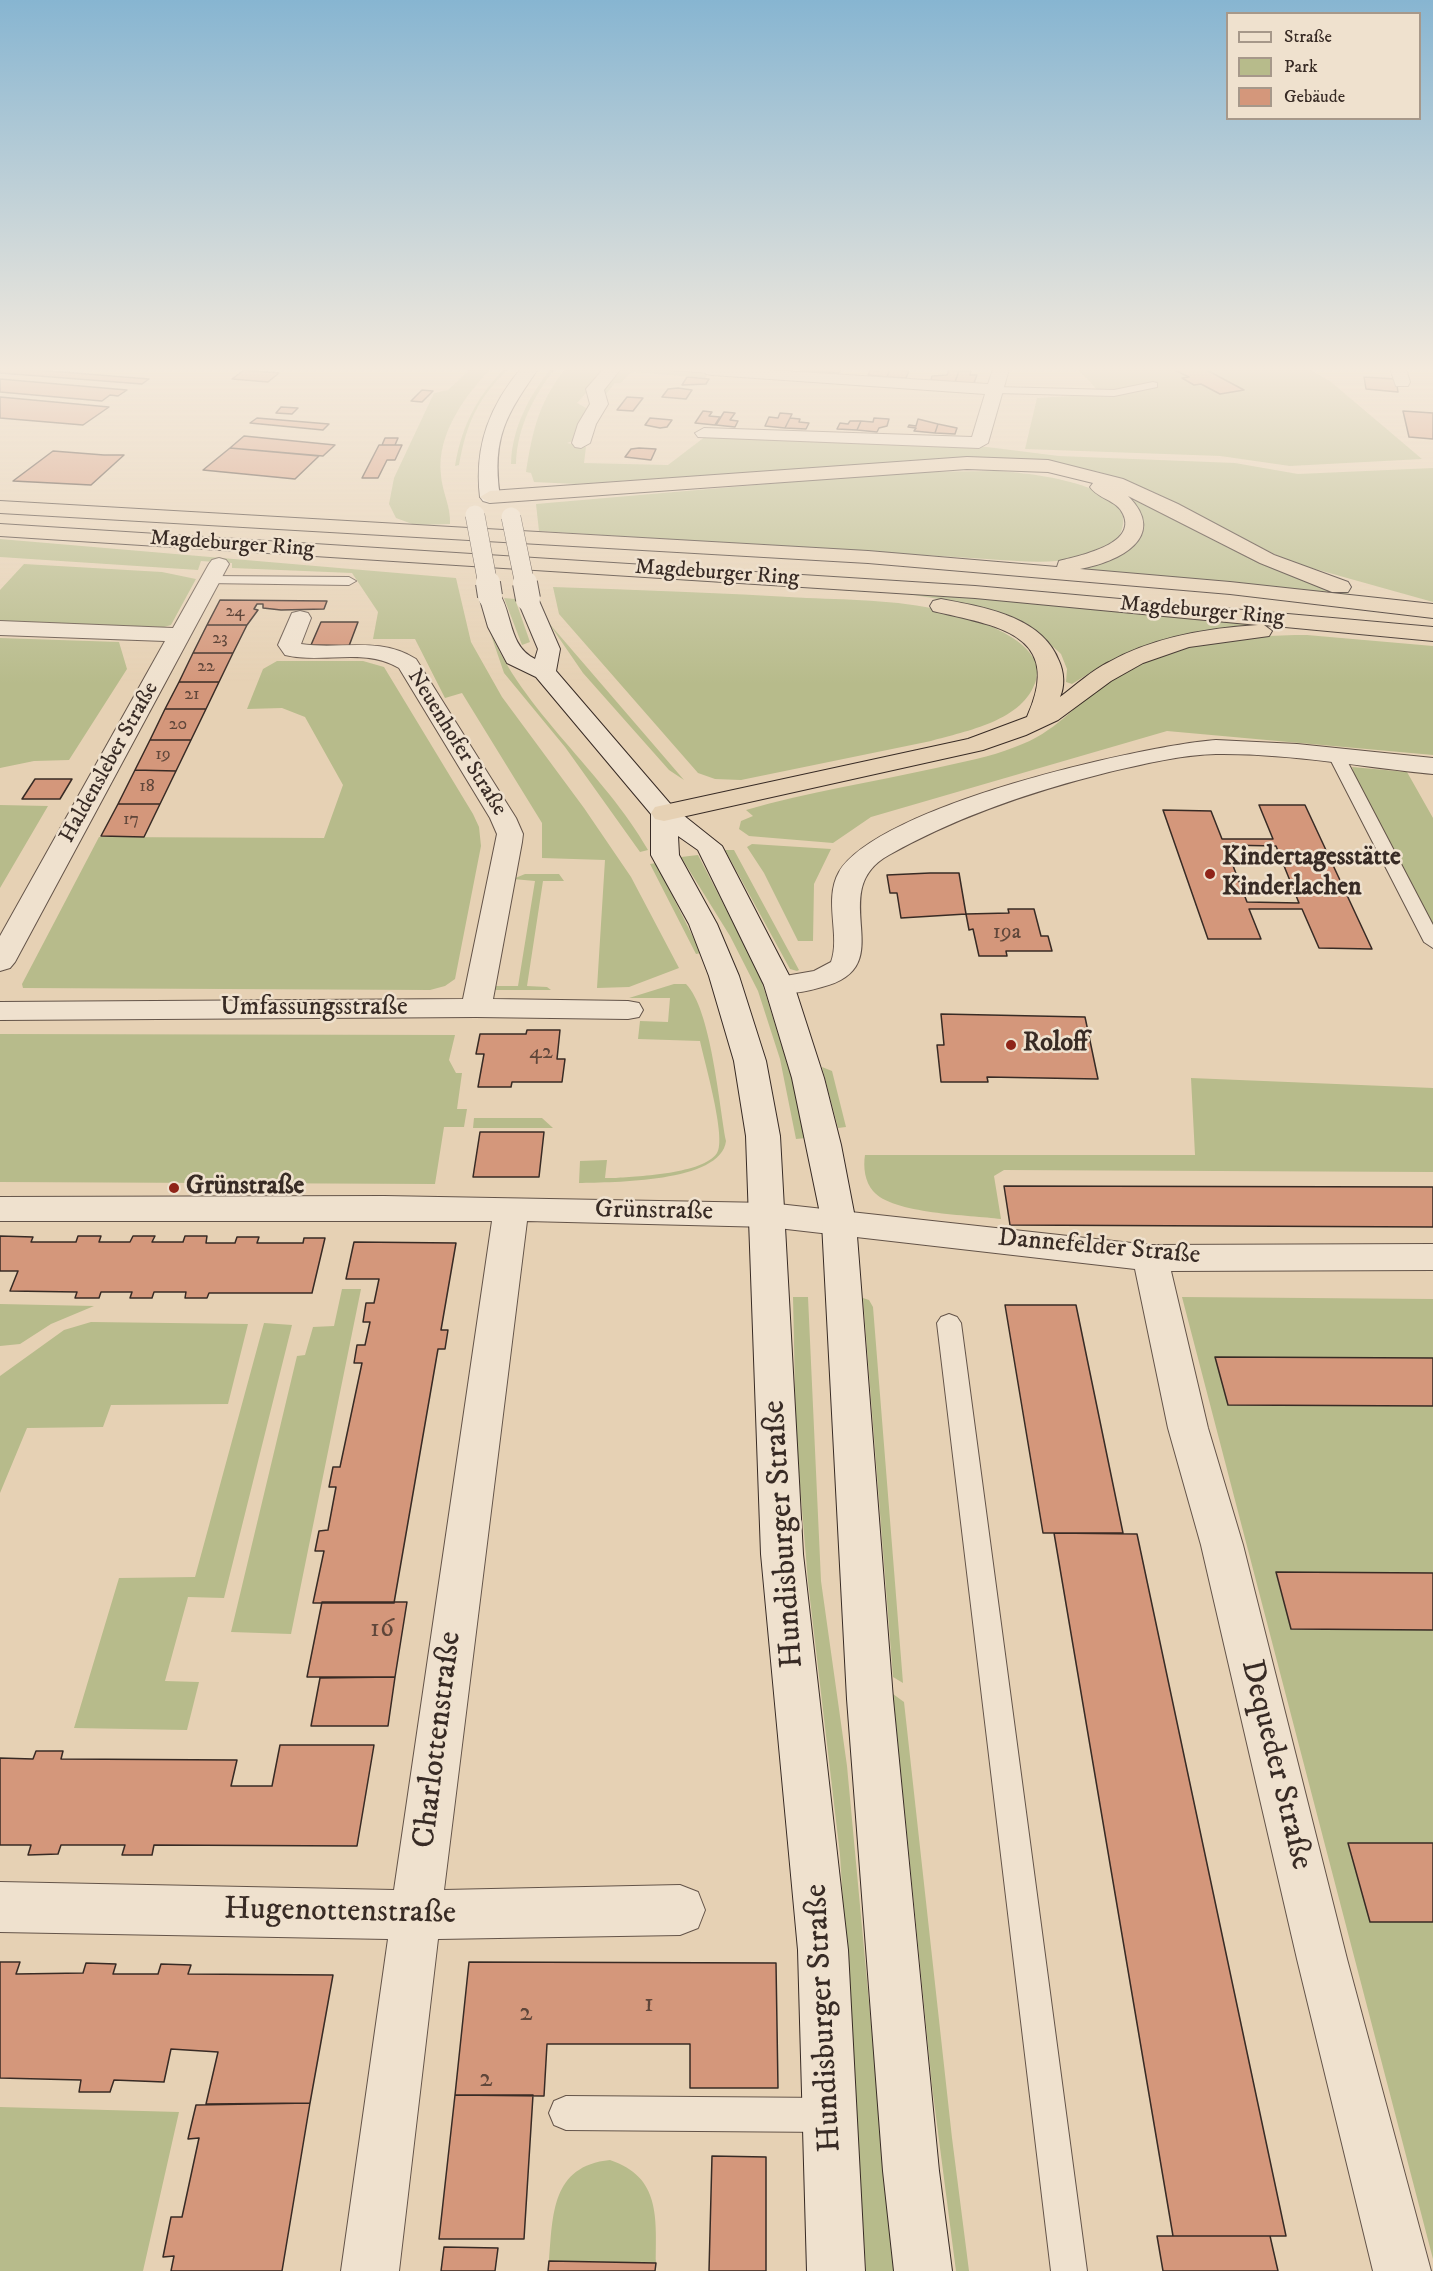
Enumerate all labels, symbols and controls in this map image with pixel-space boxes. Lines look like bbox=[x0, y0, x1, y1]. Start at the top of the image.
legend bbox=[1226, 12, 1421, 120]
text: Straße bbox=[1284, 26, 1332, 48]
text: Park bbox=[1284, 56, 1318, 78]
text: Gebäude bbox=[1284, 86, 1345, 108]
street label: Magdeburger Ring bbox=[149, 526, 315, 564]
street label: Magdeburger Ring bbox=[634, 555, 800, 593]
street label: Magdeburger Ring bbox=[1119, 592, 1285, 632]
house number: 24 bbox=[225, 601, 245, 623]
house number: 23 bbox=[212, 628, 228, 650]
house number: 22 bbox=[197, 656, 215, 678]
street label: Neuenhofer Straße bbox=[400, 665, 512, 821]
street label: Haldensleber Straße bbox=[55, 678, 165, 848]
house number: 21 bbox=[184, 684, 200, 706]
house number: 20 bbox=[169, 714, 187, 736]
house number: 19 bbox=[155, 744, 171, 766]
house number: 18 bbox=[139, 776, 155, 798]
house number: 17 bbox=[123, 809, 139, 831]
place label: Kindertagesstätte Kinderlachen bbox=[1222, 843, 1401, 904]
marker: Kindertagesstätte Kinderlachen bbox=[1203, 867, 1217, 881]
house number: 19a bbox=[993, 920, 1021, 946]
street label: Umfassungsstraße bbox=[220, 993, 408, 1025]
place label: Roloff bbox=[1023, 1029, 1088, 1061]
marker: Roloff bbox=[1004, 1038, 1018, 1052]
house number: 42 bbox=[529, 1040, 553, 1066]
place label: Grünstraße bbox=[186, 1172, 304, 1204]
marker: Grünstraße bbox=[167, 1181, 181, 1195]
street label: Grünstraße bbox=[595, 1195, 713, 1229]
street label: Dannefelder Straße bbox=[996, 1224, 1202, 1272]
street label: Hundisburger Straße bbox=[756, 1399, 814, 1669]
house number: 16 bbox=[370, 1614, 394, 1646]
street label: Charlottenstraße bbox=[407, 1629, 471, 1851]
street label: Dequeder Straße bbox=[1230, 1656, 1320, 1874]
street label: Hundisburger Straße bbox=[799, 1883, 851, 2153]
street label: Hugenottenstraße bbox=[224, 1892, 456, 1934]
house number: 1 bbox=[644, 1989, 654, 2021]
house number: 2 bbox=[519, 1998, 533, 2030]
house number: 2 bbox=[479, 2064, 493, 2096]

